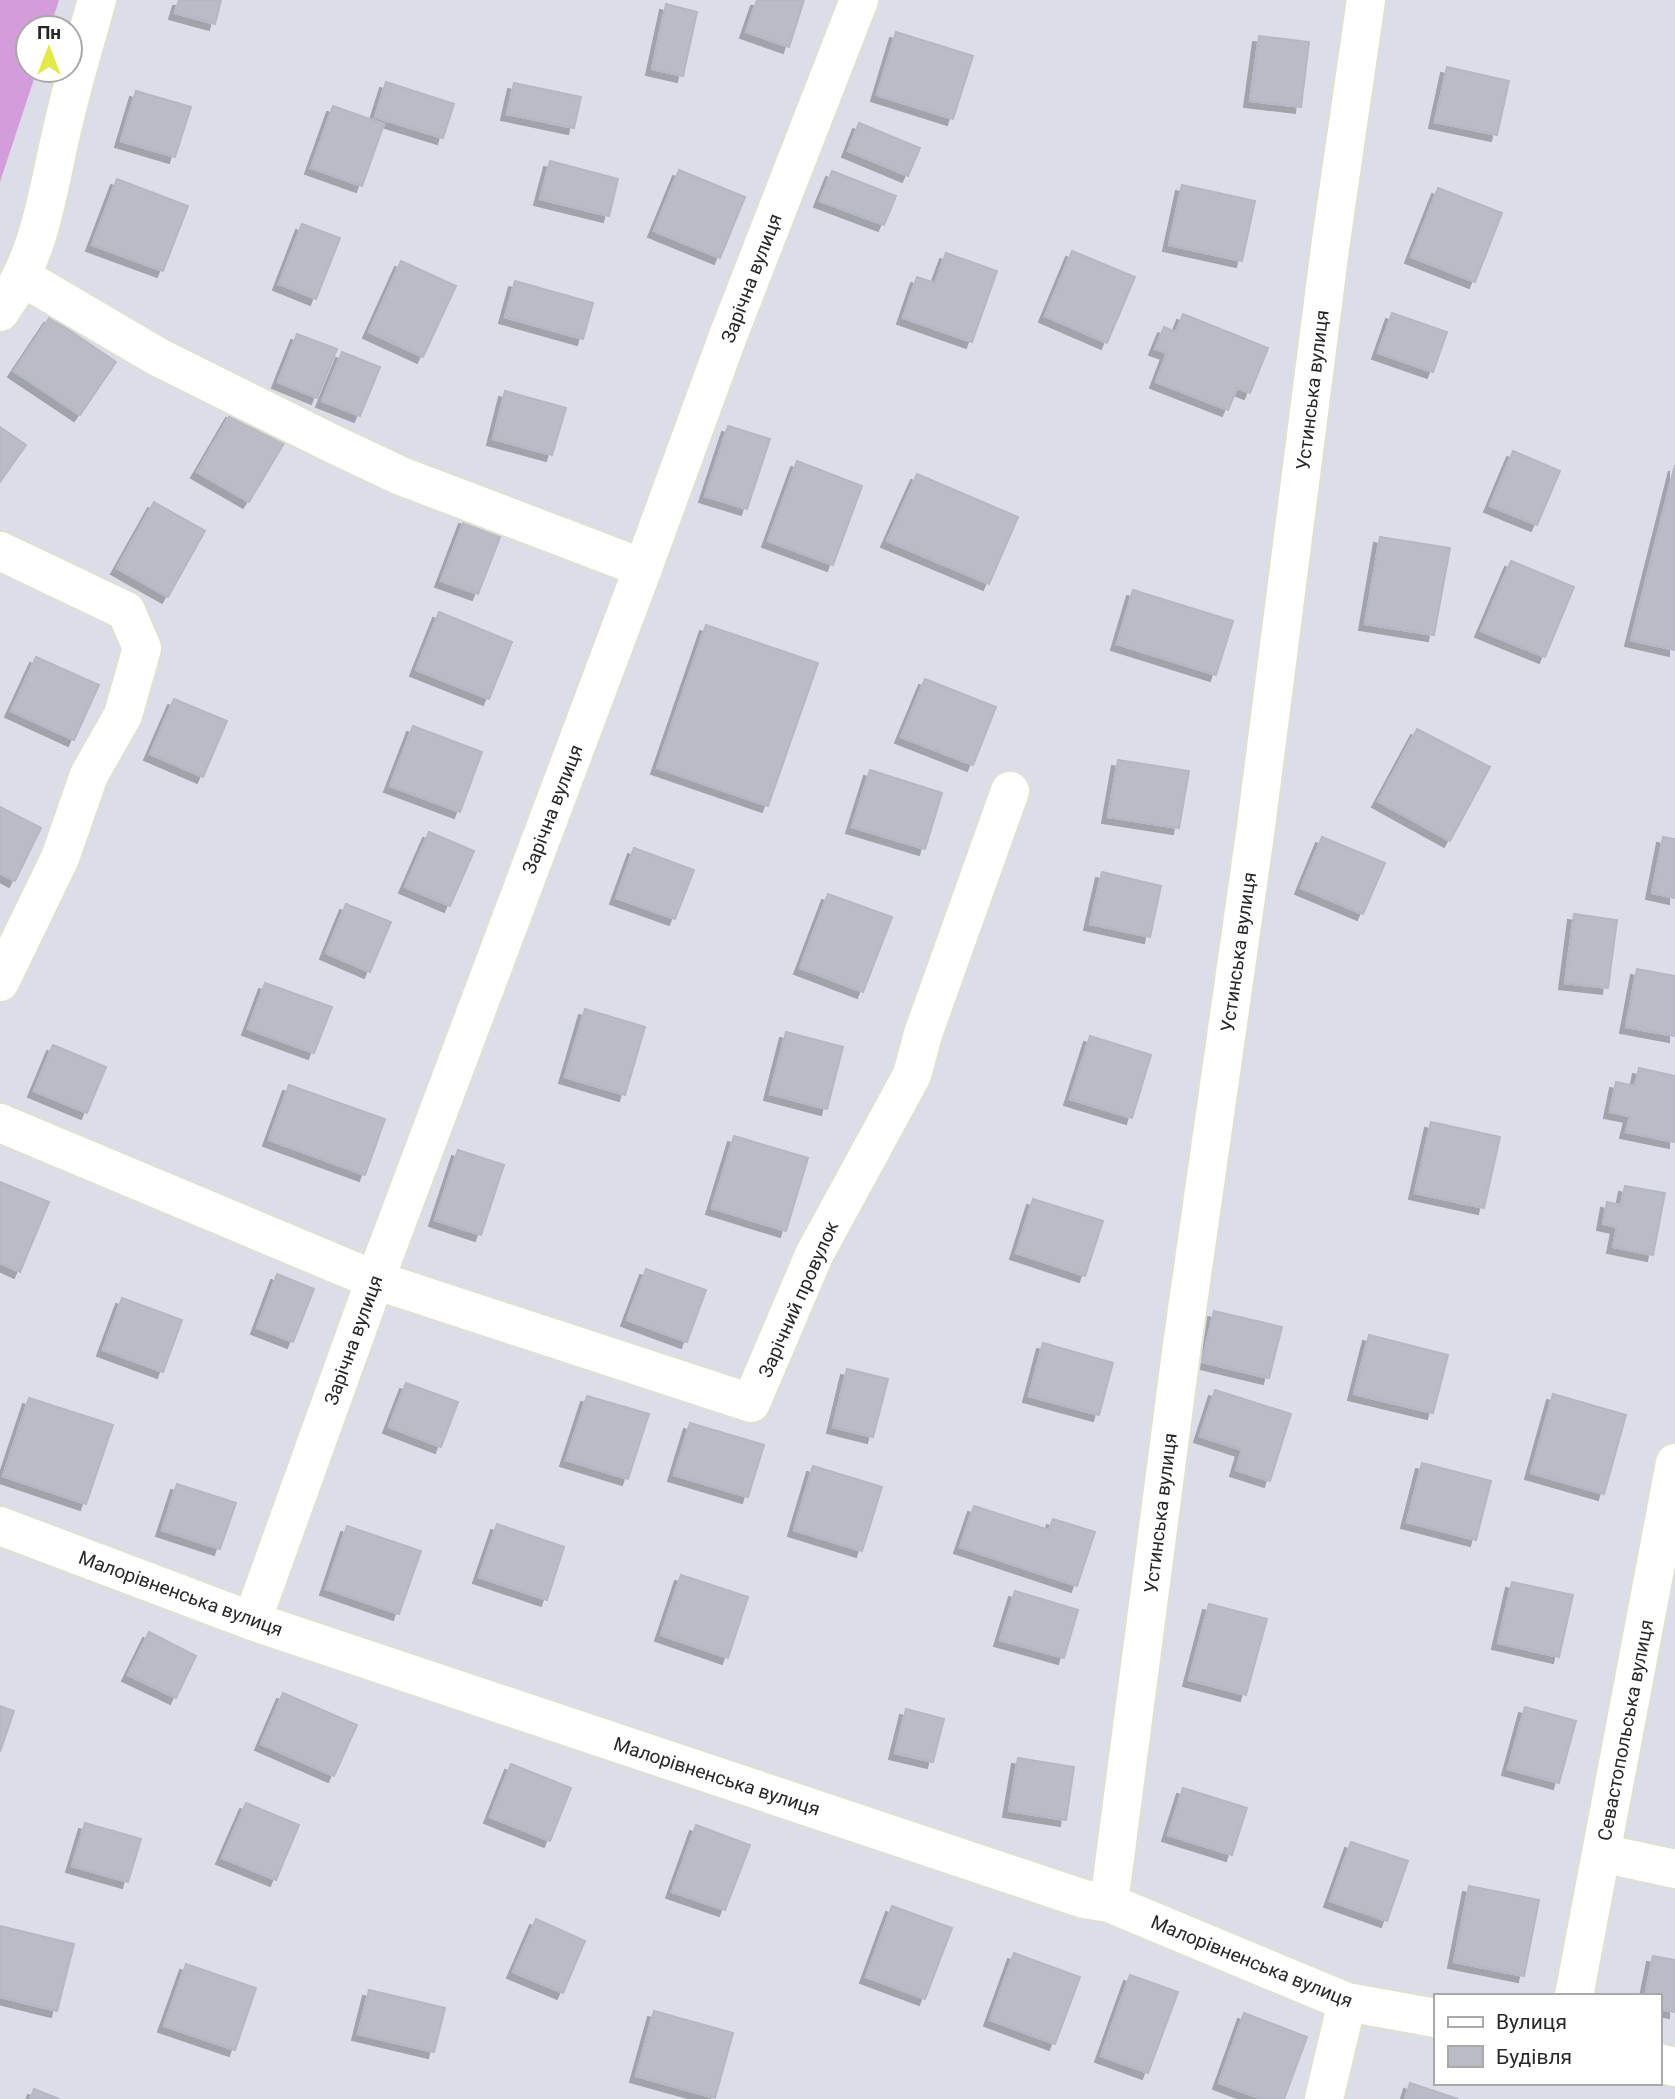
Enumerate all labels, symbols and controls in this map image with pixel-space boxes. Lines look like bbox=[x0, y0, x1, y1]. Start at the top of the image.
north arrow bbox=[14, 14, 84, 84]
text: Пн bbox=[37, 21, 61, 44]
street label: Зарічна вулиця bbox=[716, 210, 787, 346]
street label: Устинська вулиця bbox=[1291, 309, 1334, 471]
street label: Зарічна вулиця bbox=[517, 741, 588, 877]
street label: Устинська вулиця bbox=[1216, 871, 1261, 1033]
street label: Зарічний провулок bbox=[754, 1217, 844, 1381]
street label: Зарічна вулиця bbox=[319, 1272, 388, 1408]
street label: Устинська вулиця bbox=[1139, 1432, 1182, 1594]
street label: Малорівненська вулиця bbox=[76, 1546, 286, 1641]
street label: Севастопольська вулиця bbox=[1593, 1618, 1658, 1843]
street label: Малорівненська вулиця bbox=[611, 1732, 823, 1821]
street label: Малорівненська вулиця bbox=[1148, 1910, 1356, 2013]
legend bbox=[1434, 1994, 1661, 2085]
text: Вулиця bbox=[1496, 2010, 1567, 2034]
text: Будівля bbox=[1496, 2045, 1572, 2069]

